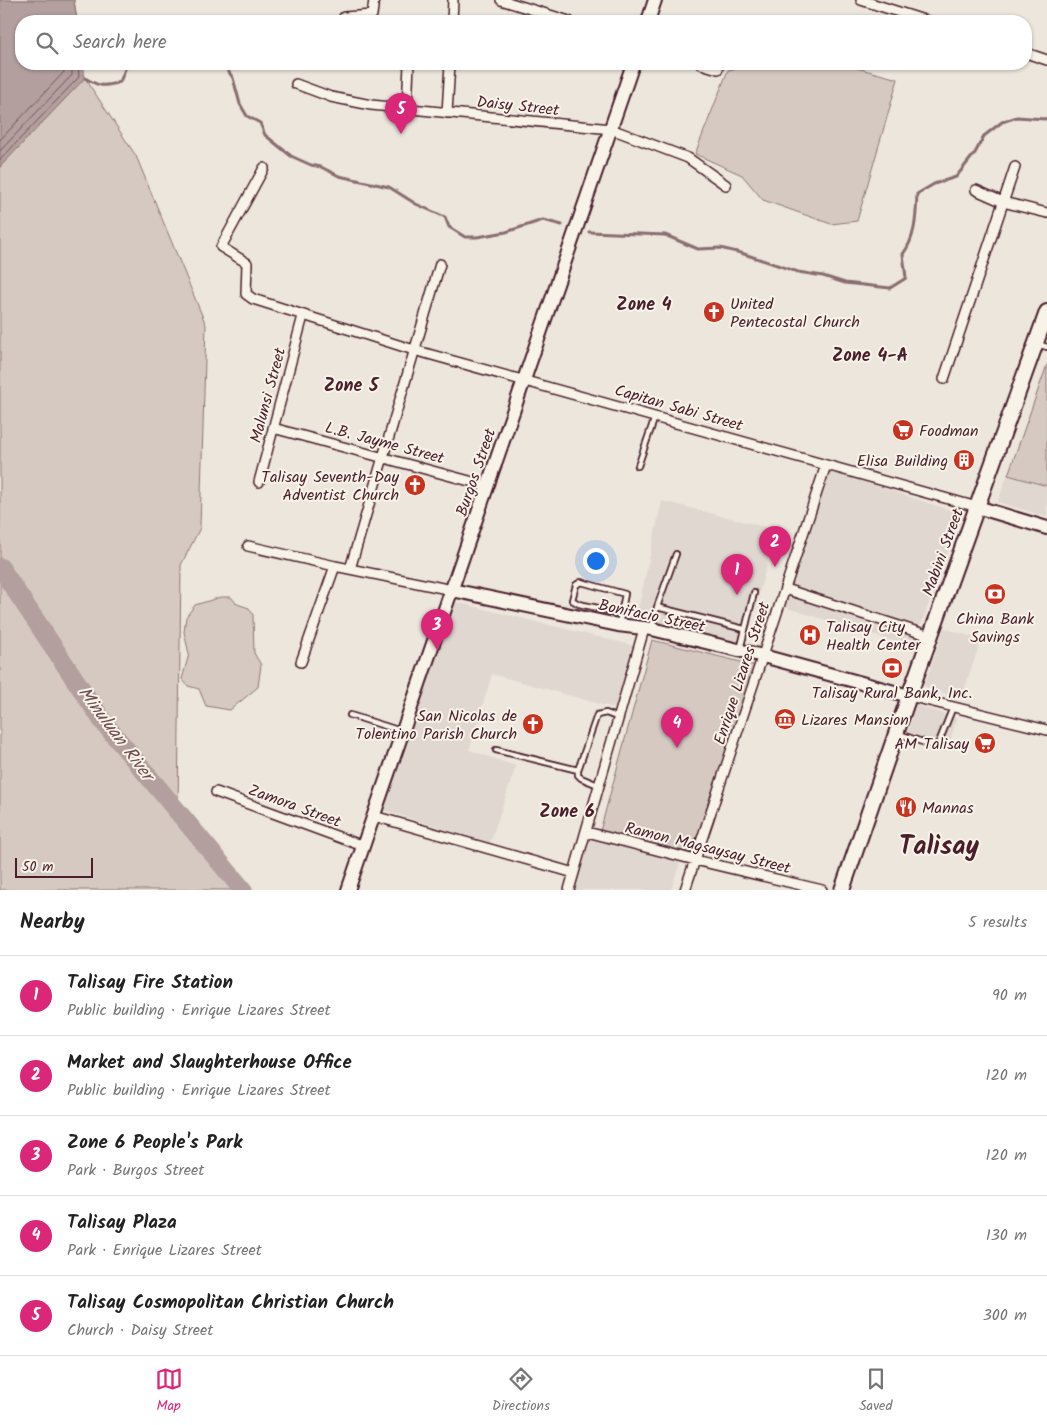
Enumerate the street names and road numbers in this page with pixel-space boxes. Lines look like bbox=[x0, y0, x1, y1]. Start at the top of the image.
street label: Daisy Street bbox=[475, 90, 561, 123]
street label: Malunsi Street bbox=[244, 344, 293, 446]
street label: Capitan Sabi Street bbox=[612, 378, 746, 439]
street label: L.B. Jayme Street bbox=[322, 416, 448, 472]
street label: Burgos Street bbox=[450, 424, 503, 520]
street label: Mabini Street bbox=[916, 504, 971, 600]
street label: Bonifacio Street bbox=[596, 593, 708, 640]
street label: Enrique Lizares Street bbox=[707, 598, 778, 748]
street label: Zamora Street bbox=[245, 778, 345, 835]
street label: Ramon Magsaysay Street bbox=[622, 816, 794, 881]

